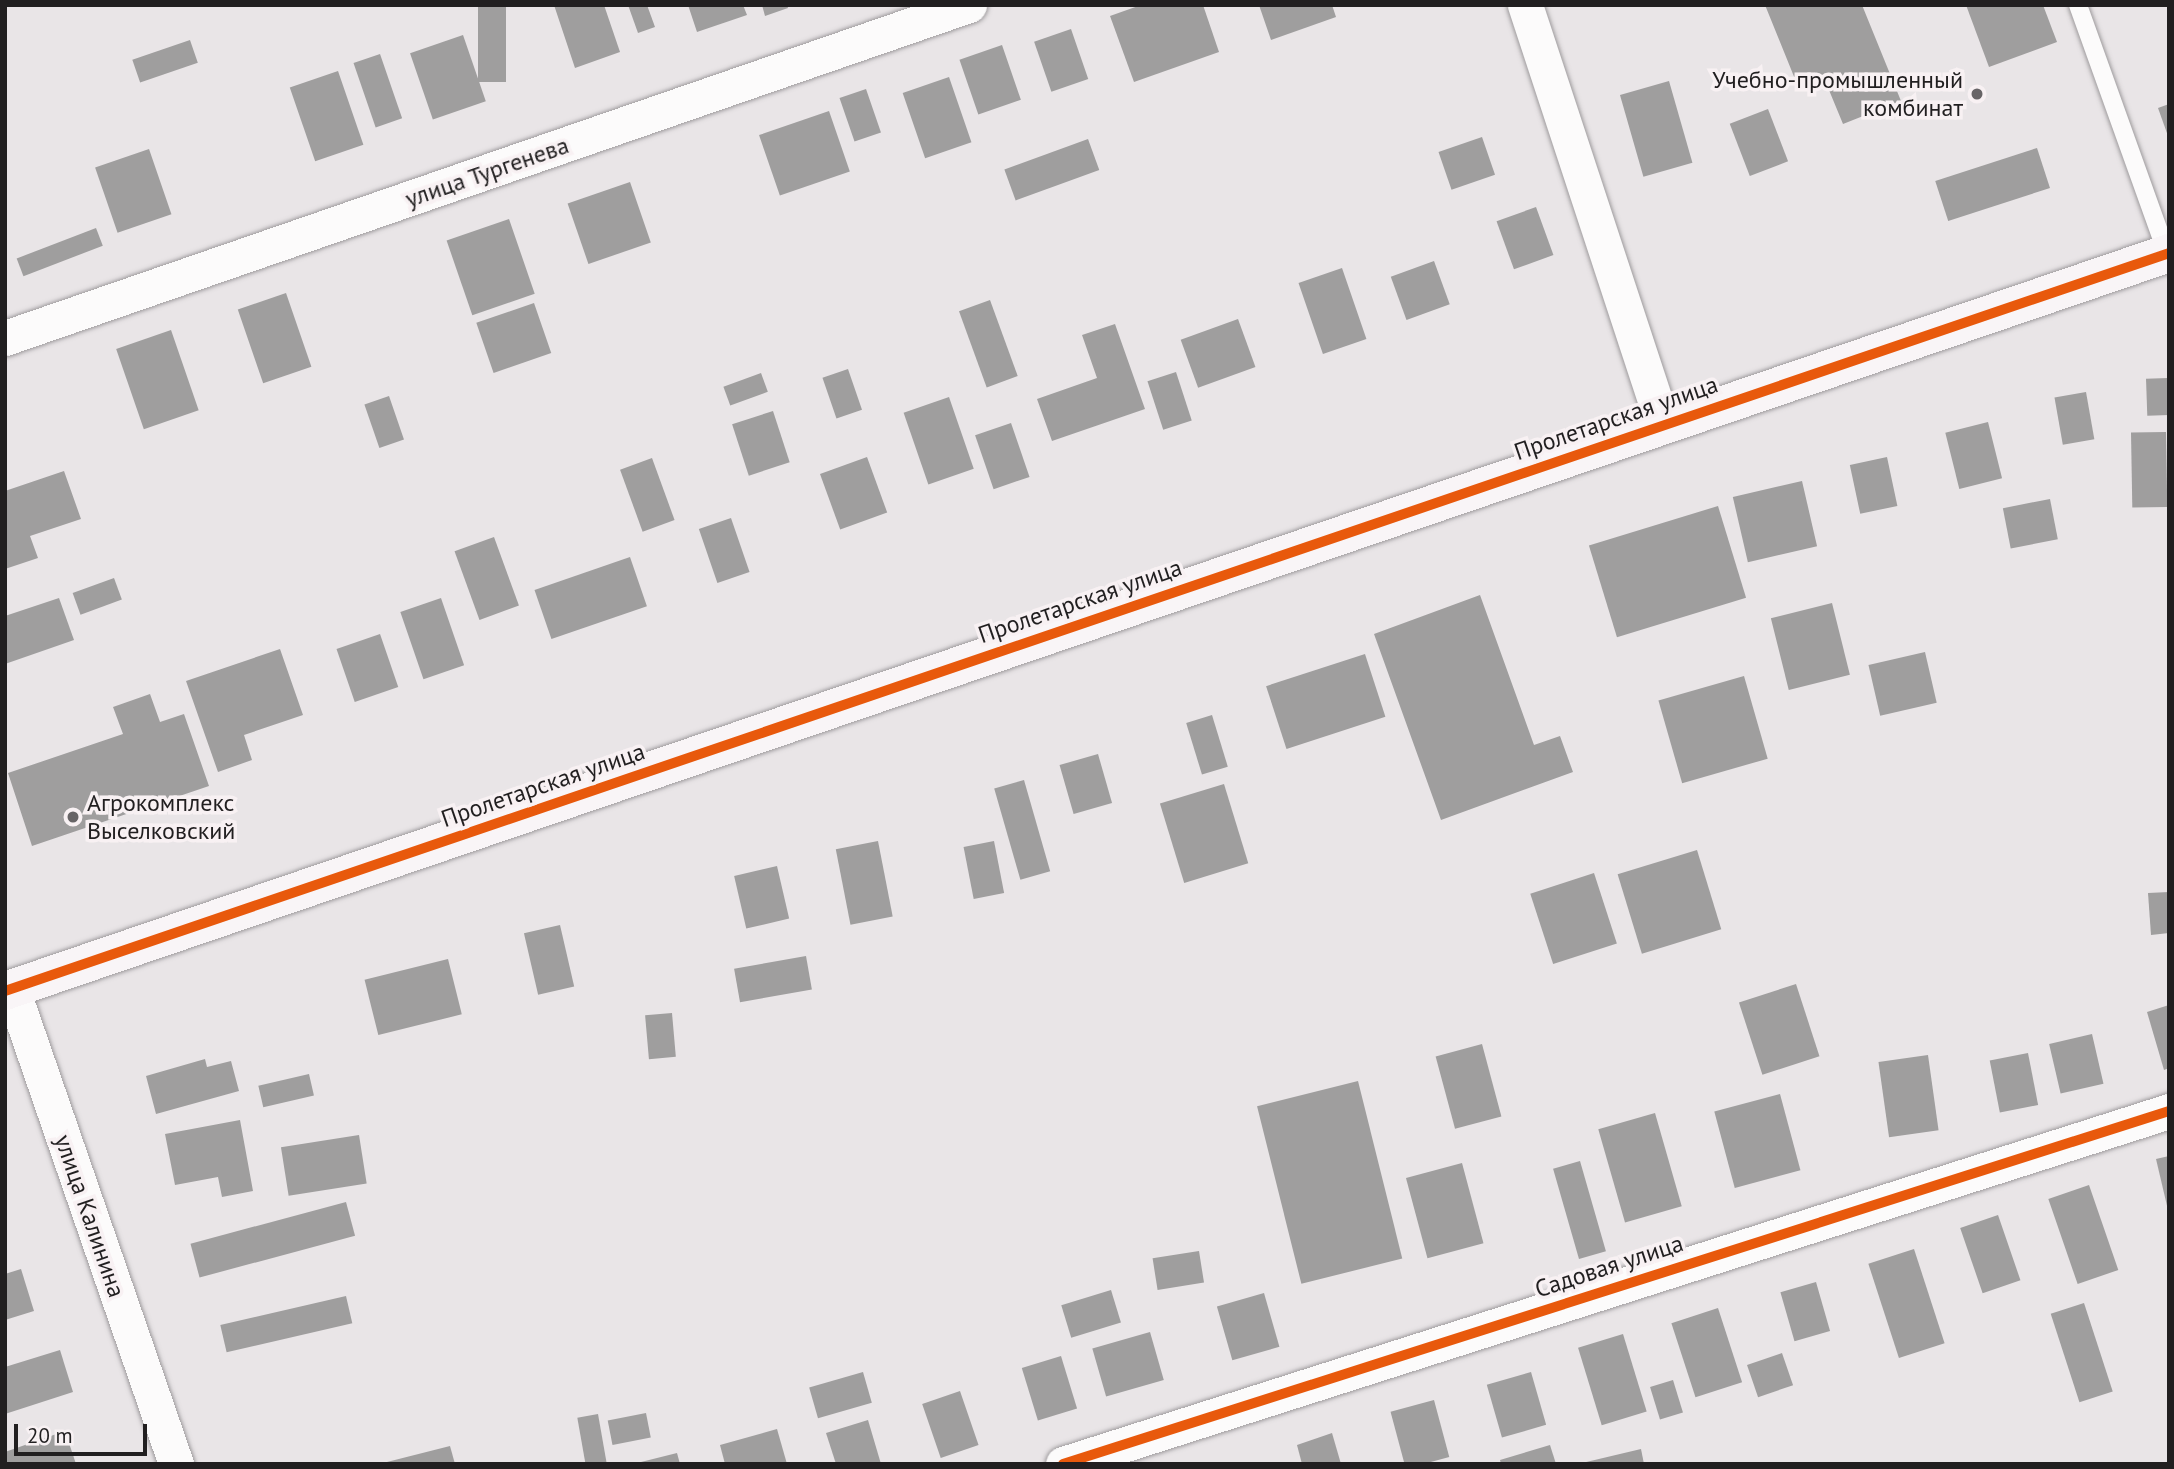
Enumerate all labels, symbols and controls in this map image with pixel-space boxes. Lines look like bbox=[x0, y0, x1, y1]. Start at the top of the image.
place label: Учебно-промышленный комбинат bbox=[1712, 66, 1963, 122]
marker: Учебно-промышленный комбинат bbox=[1969, 86, 1985, 102]
street label: улица Тургенева bbox=[401, 130, 573, 214]
street label: Пролетарская улица bbox=[1510, 370, 1722, 466]
street label: Пролетарская улица bbox=[974, 553, 1186, 649]
street label: Пролетарская улица bbox=[437, 737, 649, 833]
place label: Агрокомплекс Выселковский bbox=[87, 789, 235, 845]
marker: Агрокомплекс Выселковский bbox=[65, 809, 81, 825]
street label: улица Калинина bbox=[49, 1131, 131, 1301]
street label: Садовая улица bbox=[1531, 1228, 1687, 1304]
scale bar bbox=[18, 1410, 150, 1454]
text: 20 m bbox=[27, 1422, 73, 1449]

